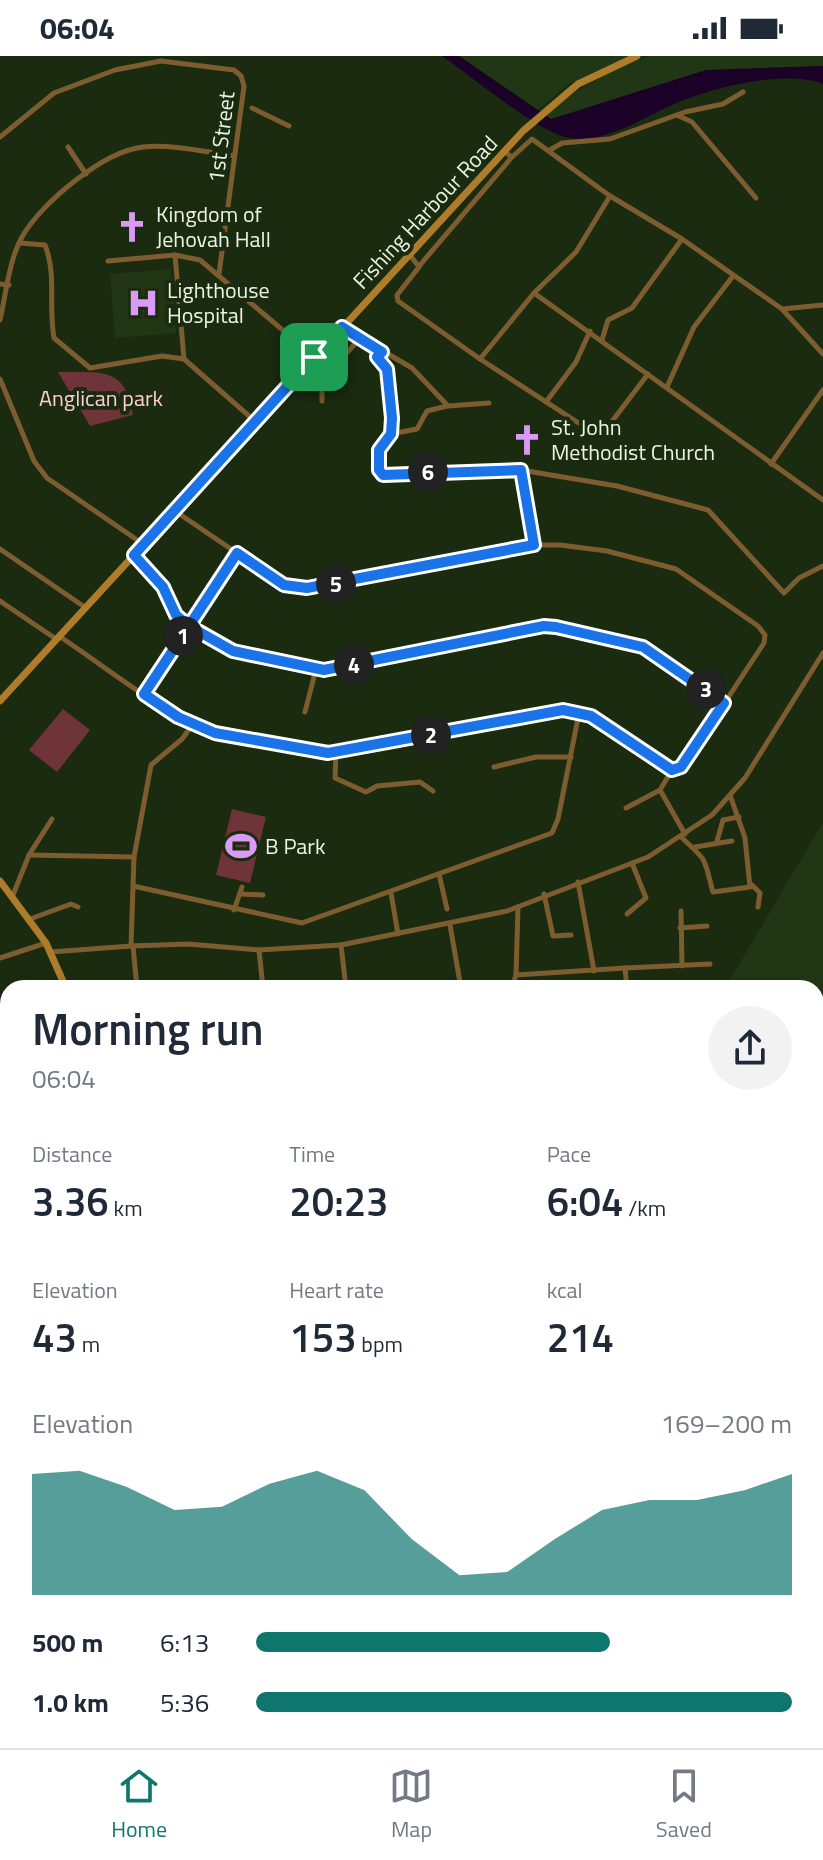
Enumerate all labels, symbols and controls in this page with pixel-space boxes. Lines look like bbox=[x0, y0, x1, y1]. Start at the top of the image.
text: 06:04 bbox=[40, 5, 115, 51]
street label: 1st Street bbox=[199, 89, 244, 185]
street label: Fishing Harbour Road bbox=[344, 127, 506, 297]
place label: Kingdom of Jehovah Hall bbox=[156, 197, 271, 256]
church icon: Kingdom of Jehovah Hall bbox=[115, 210, 149, 244]
place label: Lighthouse Hospital bbox=[167, 273, 270, 332]
hospital icon: Lighthouse Hospital bbox=[126, 286, 160, 320]
pin bbox=[280, 323, 348, 391]
icon: arrive bbox=[292, 335, 336, 379]
park label: Anglican park bbox=[39, 381, 164, 415]
place label: St. John Methodist Church bbox=[551, 410, 715, 469]
church icon: St. John Methodist Church bbox=[510, 423, 544, 457]
pin: 6 bbox=[408, 452, 448, 492]
text: 6 bbox=[422, 455, 434, 489]
pin: 5 bbox=[316, 564, 356, 604]
text: 5 bbox=[330, 567, 342, 601]
pin: 1 bbox=[163, 616, 203, 656]
text: 1 bbox=[177, 619, 189, 653]
pin: 4 bbox=[334, 645, 374, 685]
text: 4 bbox=[348, 648, 360, 682]
pin: 3 bbox=[686, 669, 726, 709]
text: 3 bbox=[700, 672, 712, 706]
pin: 2 bbox=[411, 715, 451, 755]
text: 2 bbox=[425, 718, 437, 752]
sports icon: B Park bbox=[224, 829, 258, 863]
place label: B Park bbox=[265, 829, 326, 863]
text: Morning run bbox=[32, 995, 264, 1062]
button: share bbox=[708, 1006, 792, 1090]
text: 06:04 bbox=[32, 1059, 96, 1098]
text: Distance bbox=[32, 1137, 112, 1171]
text: Time bbox=[289, 1137, 335, 1171]
text: Pace bbox=[547, 1137, 591, 1171]
text: 3.36 bbox=[32, 1171, 109, 1232]
text: 20:23 bbox=[289, 1171, 389, 1232]
text: 6:04 bbox=[547, 1171, 623, 1232]
text: km bbox=[109, 1191, 143, 1225]
text: /km bbox=[623, 1191, 666, 1225]
text: Elevation bbox=[32, 1273, 118, 1307]
text: Heart rate bbox=[289, 1273, 384, 1307]
text: kcal bbox=[547, 1273, 583, 1307]
text: 43 bbox=[32, 1307, 77, 1368]
text: 153 bbox=[289, 1307, 357, 1368]
text: 214 bbox=[547, 1307, 614, 1368]
text: m bbox=[77, 1327, 100, 1361]
text: bpm bbox=[357, 1327, 403, 1361]
text: Elevation bbox=[32, 1404, 133, 1443]
text: 169–200 m bbox=[661, 1404, 792, 1443]
text: 500 m bbox=[32, 1623, 103, 1662]
text: 6:13 bbox=[160, 1623, 209, 1662]
text: 1.0 km bbox=[32, 1683, 109, 1722]
text: 5:36 bbox=[160, 1683, 209, 1722]
tab: Home bbox=[111, 1764, 167, 1846]
tab: Map bbox=[389, 1764, 433, 1846]
tab: Saved bbox=[656, 1764, 712, 1846]

